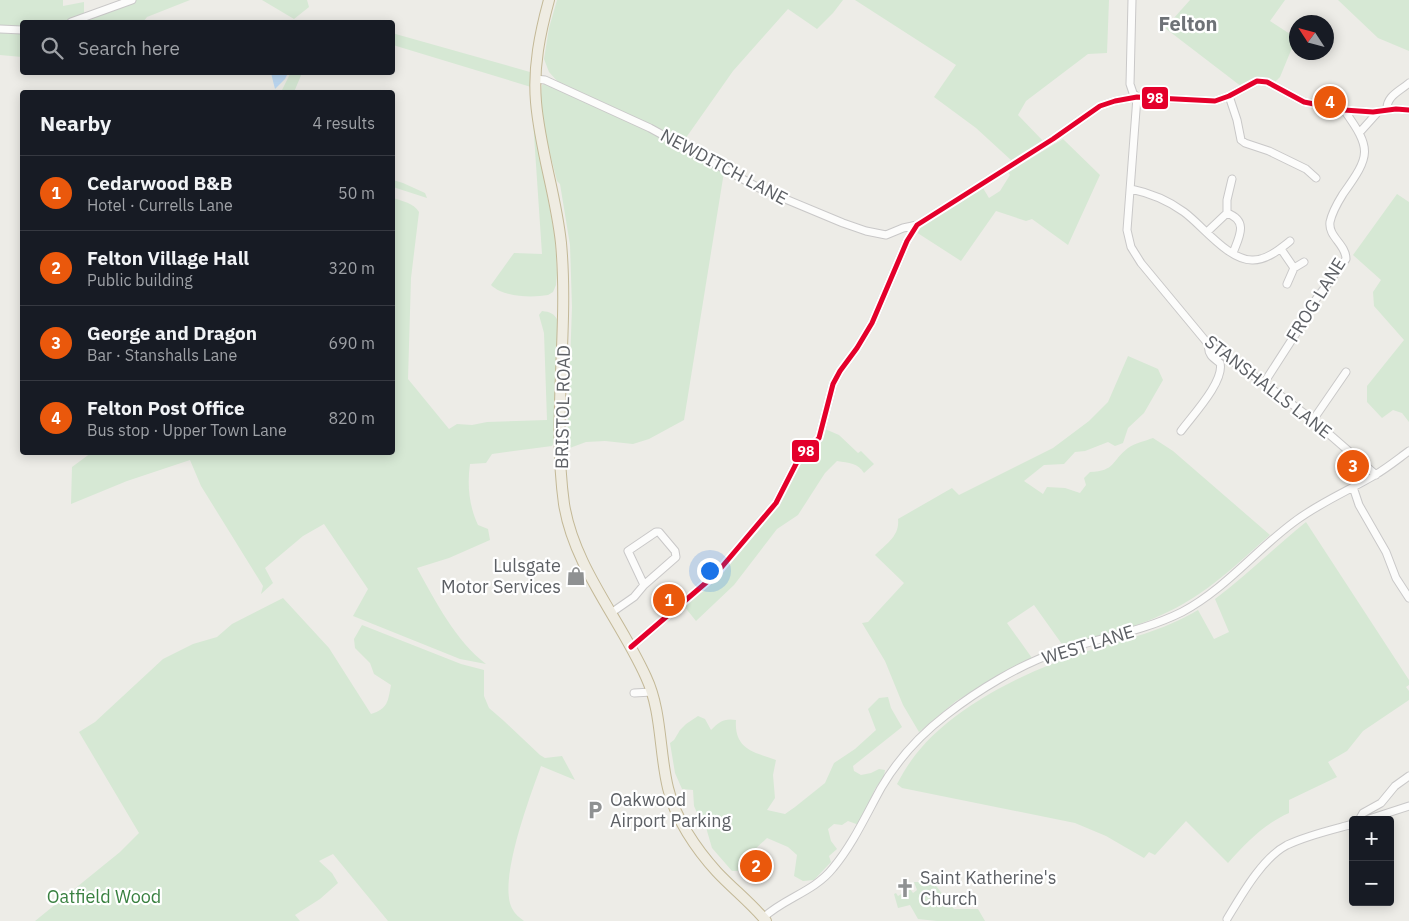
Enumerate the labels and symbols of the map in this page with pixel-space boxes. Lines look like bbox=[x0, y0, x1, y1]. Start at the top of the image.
district label: Felton bbox=[1158, 10, 1218, 37]
north arrow bbox=[1289, 15, 1334, 60]
pin: 4 bbox=[1314, 83, 1346, 121]
line badge: 98 bbox=[1141, 86, 1169, 110]
text: 98 bbox=[1147, 89, 1163, 107]
street label: NEWDITCH LANE bbox=[657, 123, 792, 210]
street label: FROG LANE bbox=[1281, 253, 1351, 346]
street label: STANSHALLS LANE bbox=[1200, 330, 1337, 443]
street label: BRISTOL ROAD bbox=[550, 345, 575, 469]
line badge: 98 bbox=[791, 439, 820, 463]
text: 98 bbox=[798, 442, 814, 460]
pin: 3 bbox=[1337, 447, 1369, 485]
place label: Lulsgate Motor Services bbox=[441, 554, 561, 598]
your location bbox=[697, 558, 723, 584]
shop icon: Lulsgate Motor Services bbox=[565, 565, 587, 587]
pin: 1 bbox=[653, 581, 685, 619]
street label: WEST LANE bbox=[1039, 620, 1137, 669]
place label: Oakwood Airport Parking bbox=[610, 788, 732, 832]
parking icon: Oakwood Airport Parking bbox=[584, 799, 606, 821]
pin: 2 bbox=[740, 847, 772, 885]
place label: Saint Katherine's Church bbox=[920, 866, 1057, 910]
church icon: Saint Katherine's Church bbox=[894, 877, 916, 899]
park label: Oatfield Wood bbox=[47, 885, 161, 908]

